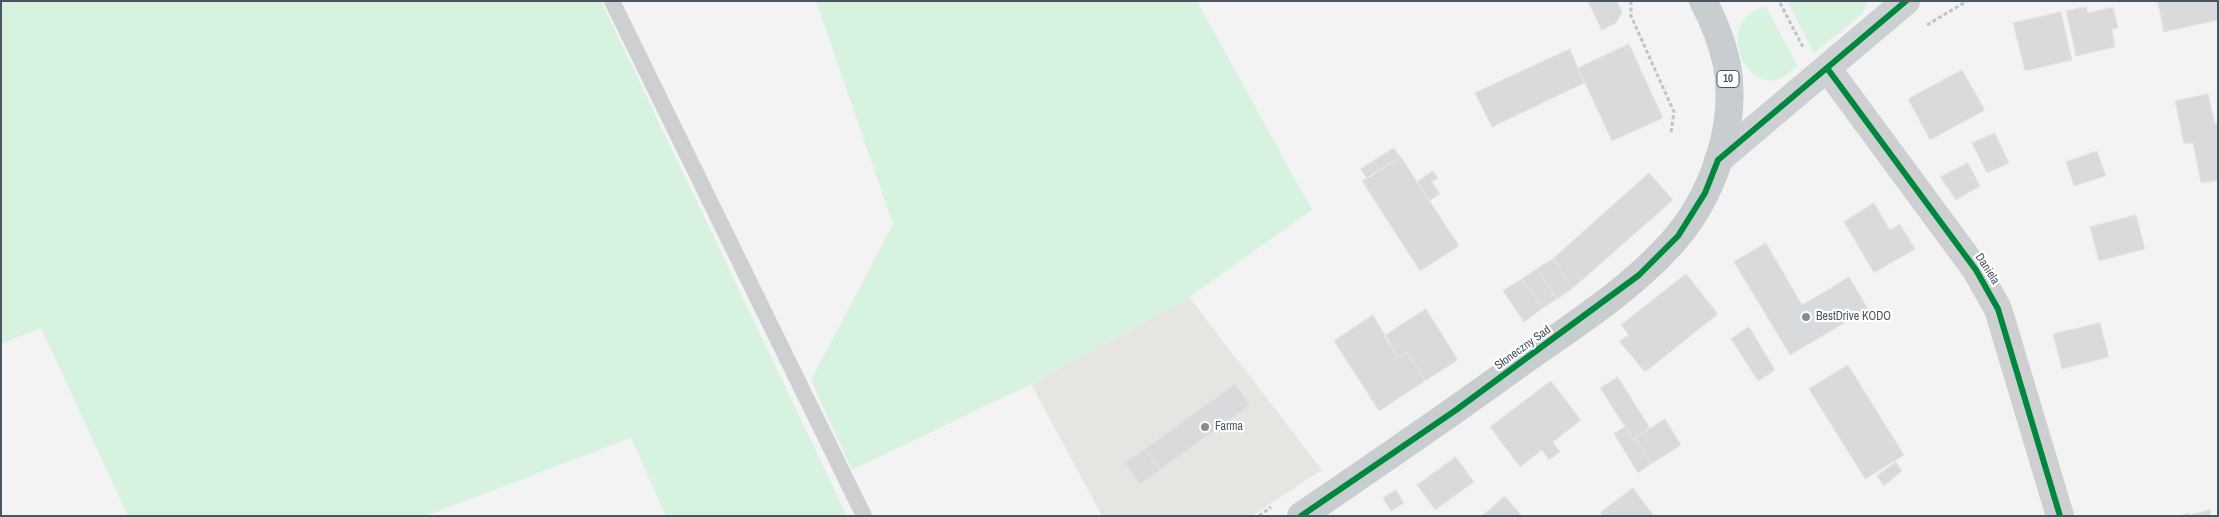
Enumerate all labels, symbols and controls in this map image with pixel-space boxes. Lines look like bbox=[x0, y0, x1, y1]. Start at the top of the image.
road number: 10 bbox=[1717, 70, 1739, 88]
street label: Daniela bbox=[1972, 251, 2002, 287]
place label: BestDrive KODO bbox=[1816, 310, 1891, 324]
marker: BestDrive KODO bbox=[1800, 311, 1812, 323]
street label: Słoneczny Sad bbox=[1492, 323, 1554, 373]
place label: Farma bbox=[1215, 420, 1243, 434]
marker: Farma bbox=[1199, 421, 1211, 433]

